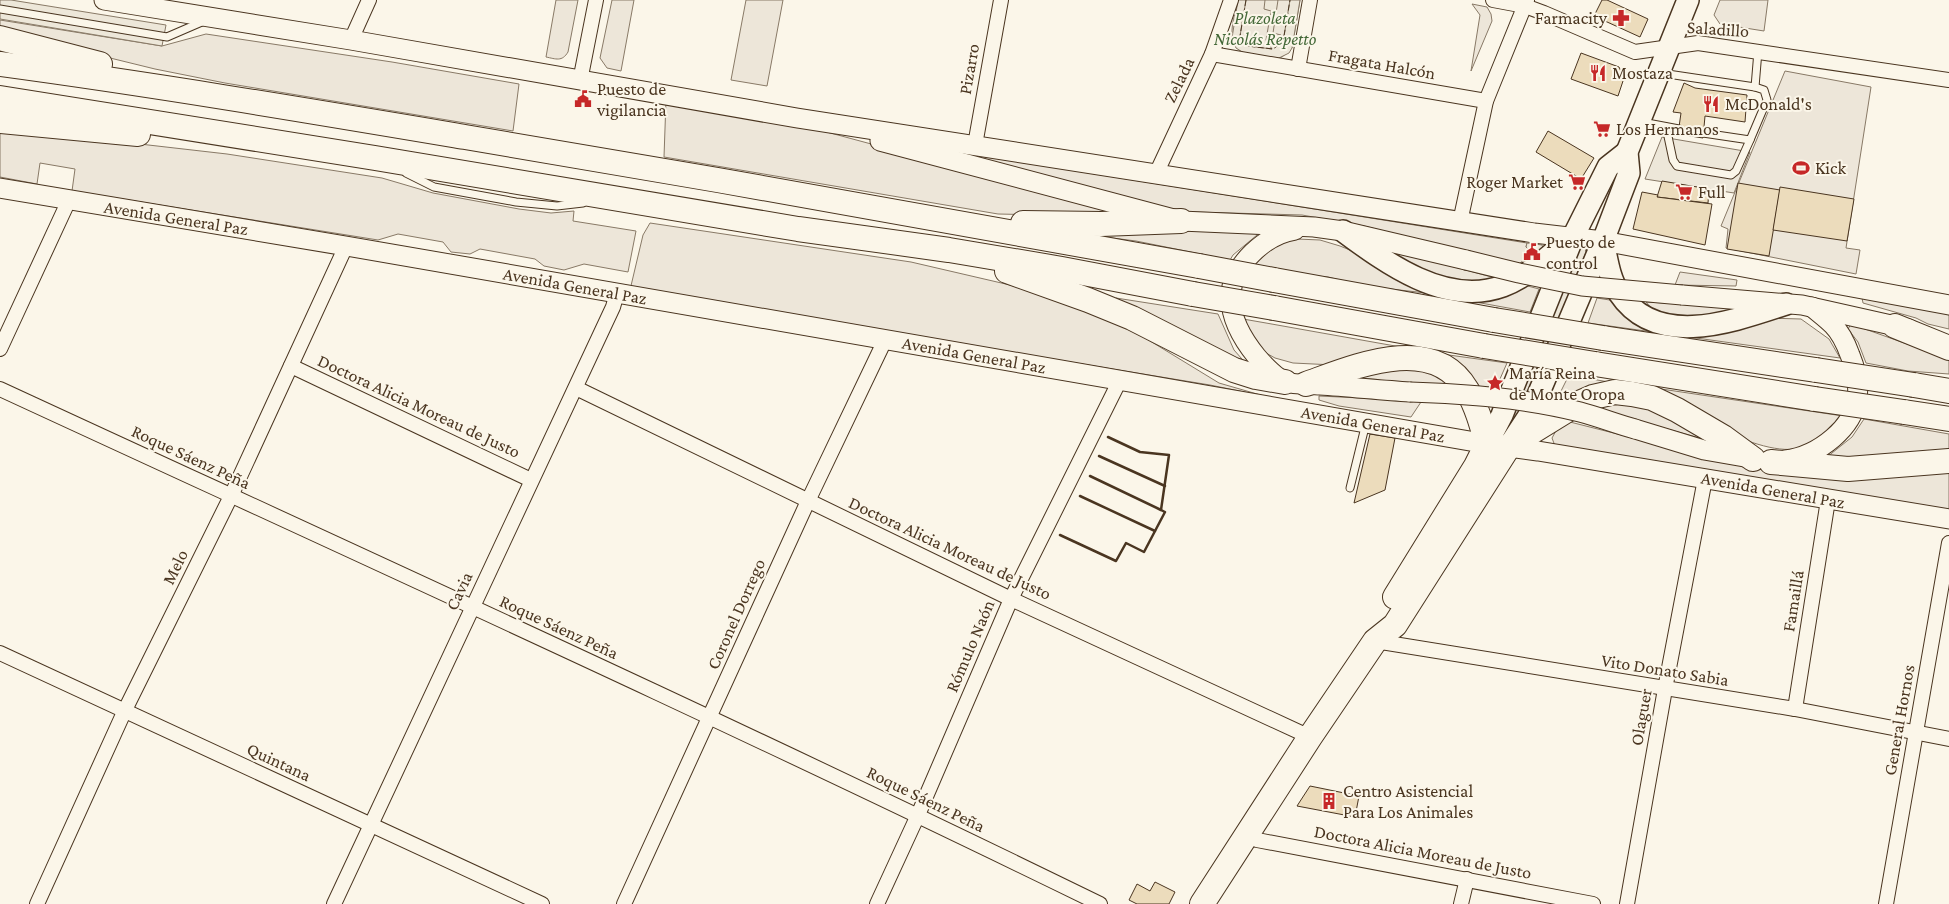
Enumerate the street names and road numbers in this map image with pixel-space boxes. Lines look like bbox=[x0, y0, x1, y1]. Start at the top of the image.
street label: Saladillo bbox=[1686, 17, 1750, 41]
street label: Pizarro bbox=[955, 42, 983, 96]
street label: Fragata Halcón bbox=[1327, 45, 1438, 83]
street label: Zelada bbox=[1159, 54, 1199, 106]
street label: Avenida General Paz bbox=[103, 197, 250, 239]
street label: Avenida General Paz bbox=[502, 264, 649, 309]
street label: Avenida General Paz bbox=[901, 333, 1048, 378]
street label: Doctora Alicia Moreau de Justo bbox=[315, 350, 523, 462]
street label: Avenida General Paz bbox=[1300, 402, 1447, 447]
street label: Roque Sáenz Peña bbox=[128, 421, 254, 493]
street label: Avenida General Paz bbox=[1700, 468, 1847, 513]
street label: Doctora Alicia Moreau de Justo bbox=[846, 492, 1054, 604]
street label: Melo bbox=[158, 546, 192, 588]
street label: Coronel Dorrego bbox=[703, 556, 769, 672]
street label: Cavia bbox=[441, 569, 477, 613]
street label: Famaillá bbox=[1778, 569, 1808, 633]
street label: Roque Sáenz Peña bbox=[496, 591, 622, 663]
street label: Rómulo Naón bbox=[942, 597, 999, 695]
street label: Vito Donato Sabia bbox=[1600, 650, 1730, 690]
street label: General Hornos bbox=[1879, 663, 1919, 777]
street label: Olaguer bbox=[1626, 686, 1656, 747]
street label: Quintana bbox=[244, 739, 314, 785]
street label: Roque Sáenz Peña bbox=[864, 762, 988, 836]
street label: Doctora Alicia Moreau de Justo bbox=[1313, 821, 1533, 883]

